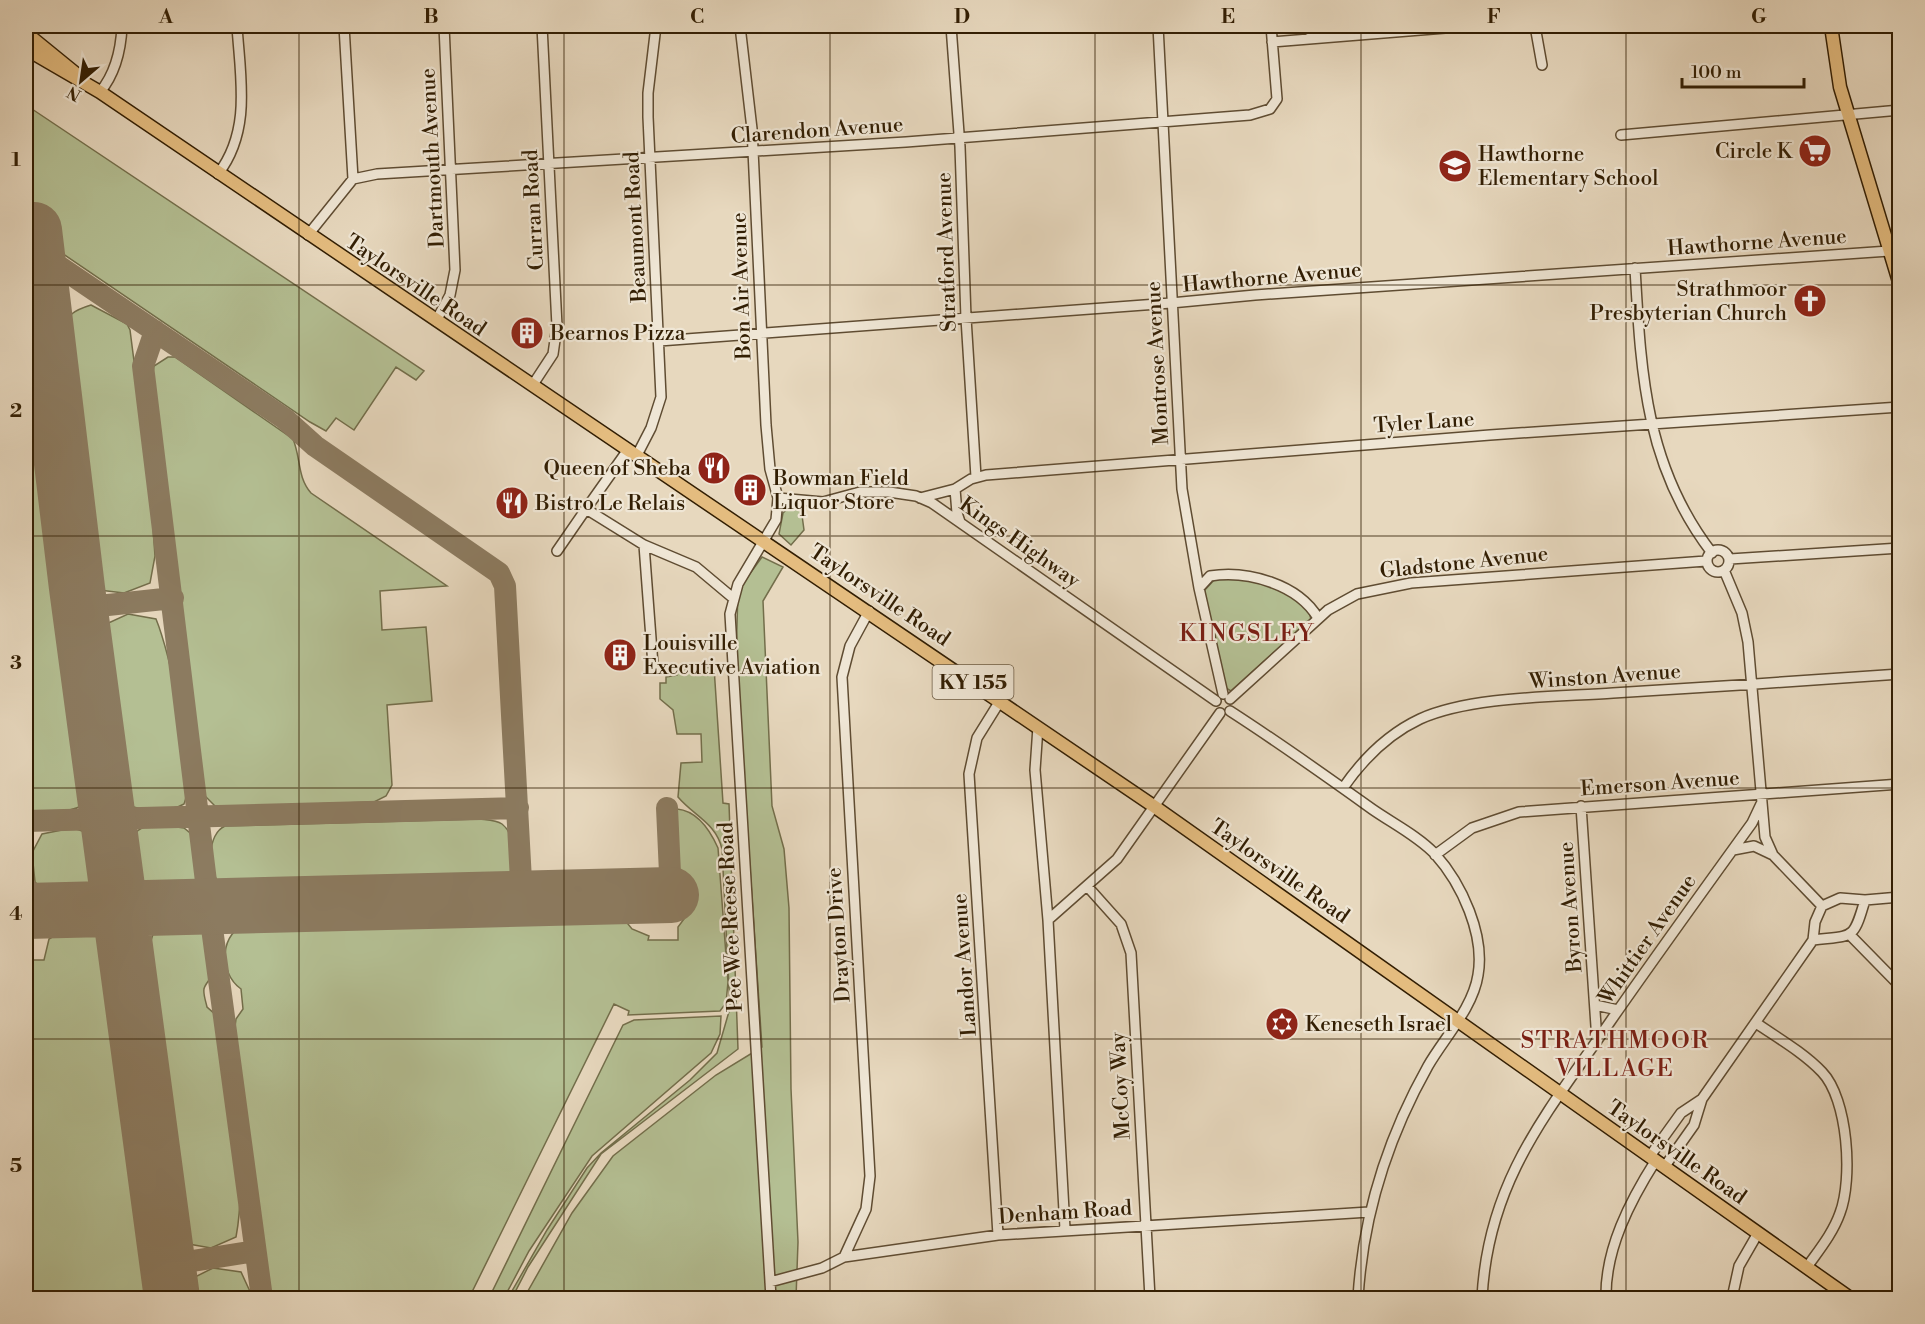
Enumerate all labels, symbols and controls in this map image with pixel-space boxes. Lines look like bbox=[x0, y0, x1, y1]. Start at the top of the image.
text: A bbox=[158, 5, 174, 30]
text: B bbox=[423, 5, 439, 30]
text: C bbox=[690, 5, 704, 30]
text: D bbox=[954, 5, 970, 30]
text: E bbox=[1221, 5, 1235, 30]
text: F bbox=[1487, 5, 1501, 30]
text: G bbox=[1751, 5, 1767, 30]
north arrow bbox=[51, 51, 111, 111]
scale bar bbox=[1682, 51, 1804, 89]
text: 100 m bbox=[1691, 61, 1742, 84]
street label: Dartmouth Avenue bbox=[415, 67, 451, 248]
text: N bbox=[64, 81, 85, 105]
street label: Clarendon Avenue bbox=[730, 112, 904, 150]
supermarket icon: Circle K bbox=[1797, 133, 1833, 169]
place label: Circle K bbox=[1715, 139, 1794, 165]
place label: Hawthorne Elementary School bbox=[1478, 142, 1658, 192]
text: 1 bbox=[11, 148, 21, 173]
school or university icon: Hawthorne Elementary School bbox=[1437, 148, 1473, 184]
street label: Curran Road bbox=[518, 149, 550, 271]
street label: Beaumont Road bbox=[619, 151, 653, 304]
street label: Stratford Avenue bbox=[931, 172, 963, 332]
street label: Bon Air Avenue bbox=[726, 212, 758, 361]
street label: Hawthorne Avenue bbox=[1666, 224, 1848, 262]
street label: Taylorsville Road bbox=[340, 229, 491, 343]
street label: Hawthorne Avenue bbox=[1181, 257, 1363, 299]
place label: Strathmoor Presbyterian Church bbox=[1590, 277, 1787, 327]
street label: Montrose Avenue bbox=[1141, 280, 1175, 446]
church icon: Strathmoor Presbyterian Church bbox=[1792, 283, 1828, 319]
building icon: Bearnos Pizza bbox=[509, 315, 545, 351]
place label: Bearnos Pizza bbox=[549, 321, 686, 347]
text: 2 bbox=[10, 399, 22, 424]
street label: Tyler Lane bbox=[1373, 407, 1475, 439]
restaurant icon: Queen of Sheba bbox=[696, 450, 732, 486]
place label: Queen of Sheba bbox=[543, 456, 691, 482]
place label: Bowman Field Liquor Store bbox=[772, 466, 909, 516]
building icon: Bowman Field Liquor Store bbox=[732, 472, 768, 508]
restaurant icon: Bistro Le Relais bbox=[494, 485, 530, 521]
place label: Bistro Le Relais bbox=[534, 491, 685, 517]
street label: Kings Highway bbox=[954, 492, 1085, 594]
street label: Taylorsville Road bbox=[804, 539, 955, 653]
street label: Gladstone Avenue bbox=[1379, 541, 1550, 585]
district label: KINGSLEY bbox=[1179, 619, 1315, 649]
place label: Louisville Executive Aviation bbox=[643, 631, 821, 681]
building icon: Louisville Executive Aviation bbox=[602, 637, 638, 673]
text: 3 bbox=[10, 651, 22, 676]
street label: Winston Avenue bbox=[1527, 659, 1682, 695]
road number: KY 155 bbox=[932, 665, 1014, 699]
street label: Emerson Avenue bbox=[1580, 765, 1741, 803]
street label: Taylorsville Road bbox=[1205, 814, 1354, 930]
street label: Pee Wee Reese Road bbox=[713, 821, 749, 1013]
street label: Byron Avenue bbox=[1553, 841, 1589, 974]
street label: Drayton Drive bbox=[821, 867, 857, 1003]
street label: Whittier Avenue bbox=[1593, 869, 1702, 1011]
street label: Landor Avenue bbox=[947, 893, 983, 1037]
text: 4 bbox=[9, 902, 23, 927]
synagogue icon: Keneseth Israel bbox=[1264, 1006, 1300, 1042]
place label: Keneseth Israel bbox=[1305, 1012, 1452, 1038]
district label: STRATHMOOR VILLAGE bbox=[1521, 1026, 1709, 1084]
street label: McCoy Way bbox=[1105, 1031, 1137, 1140]
street label: Taylorsville Road bbox=[1602, 1095, 1751, 1211]
text: 5 bbox=[10, 1154, 22, 1179]
street label: Denham Road bbox=[997, 1195, 1133, 1231]

